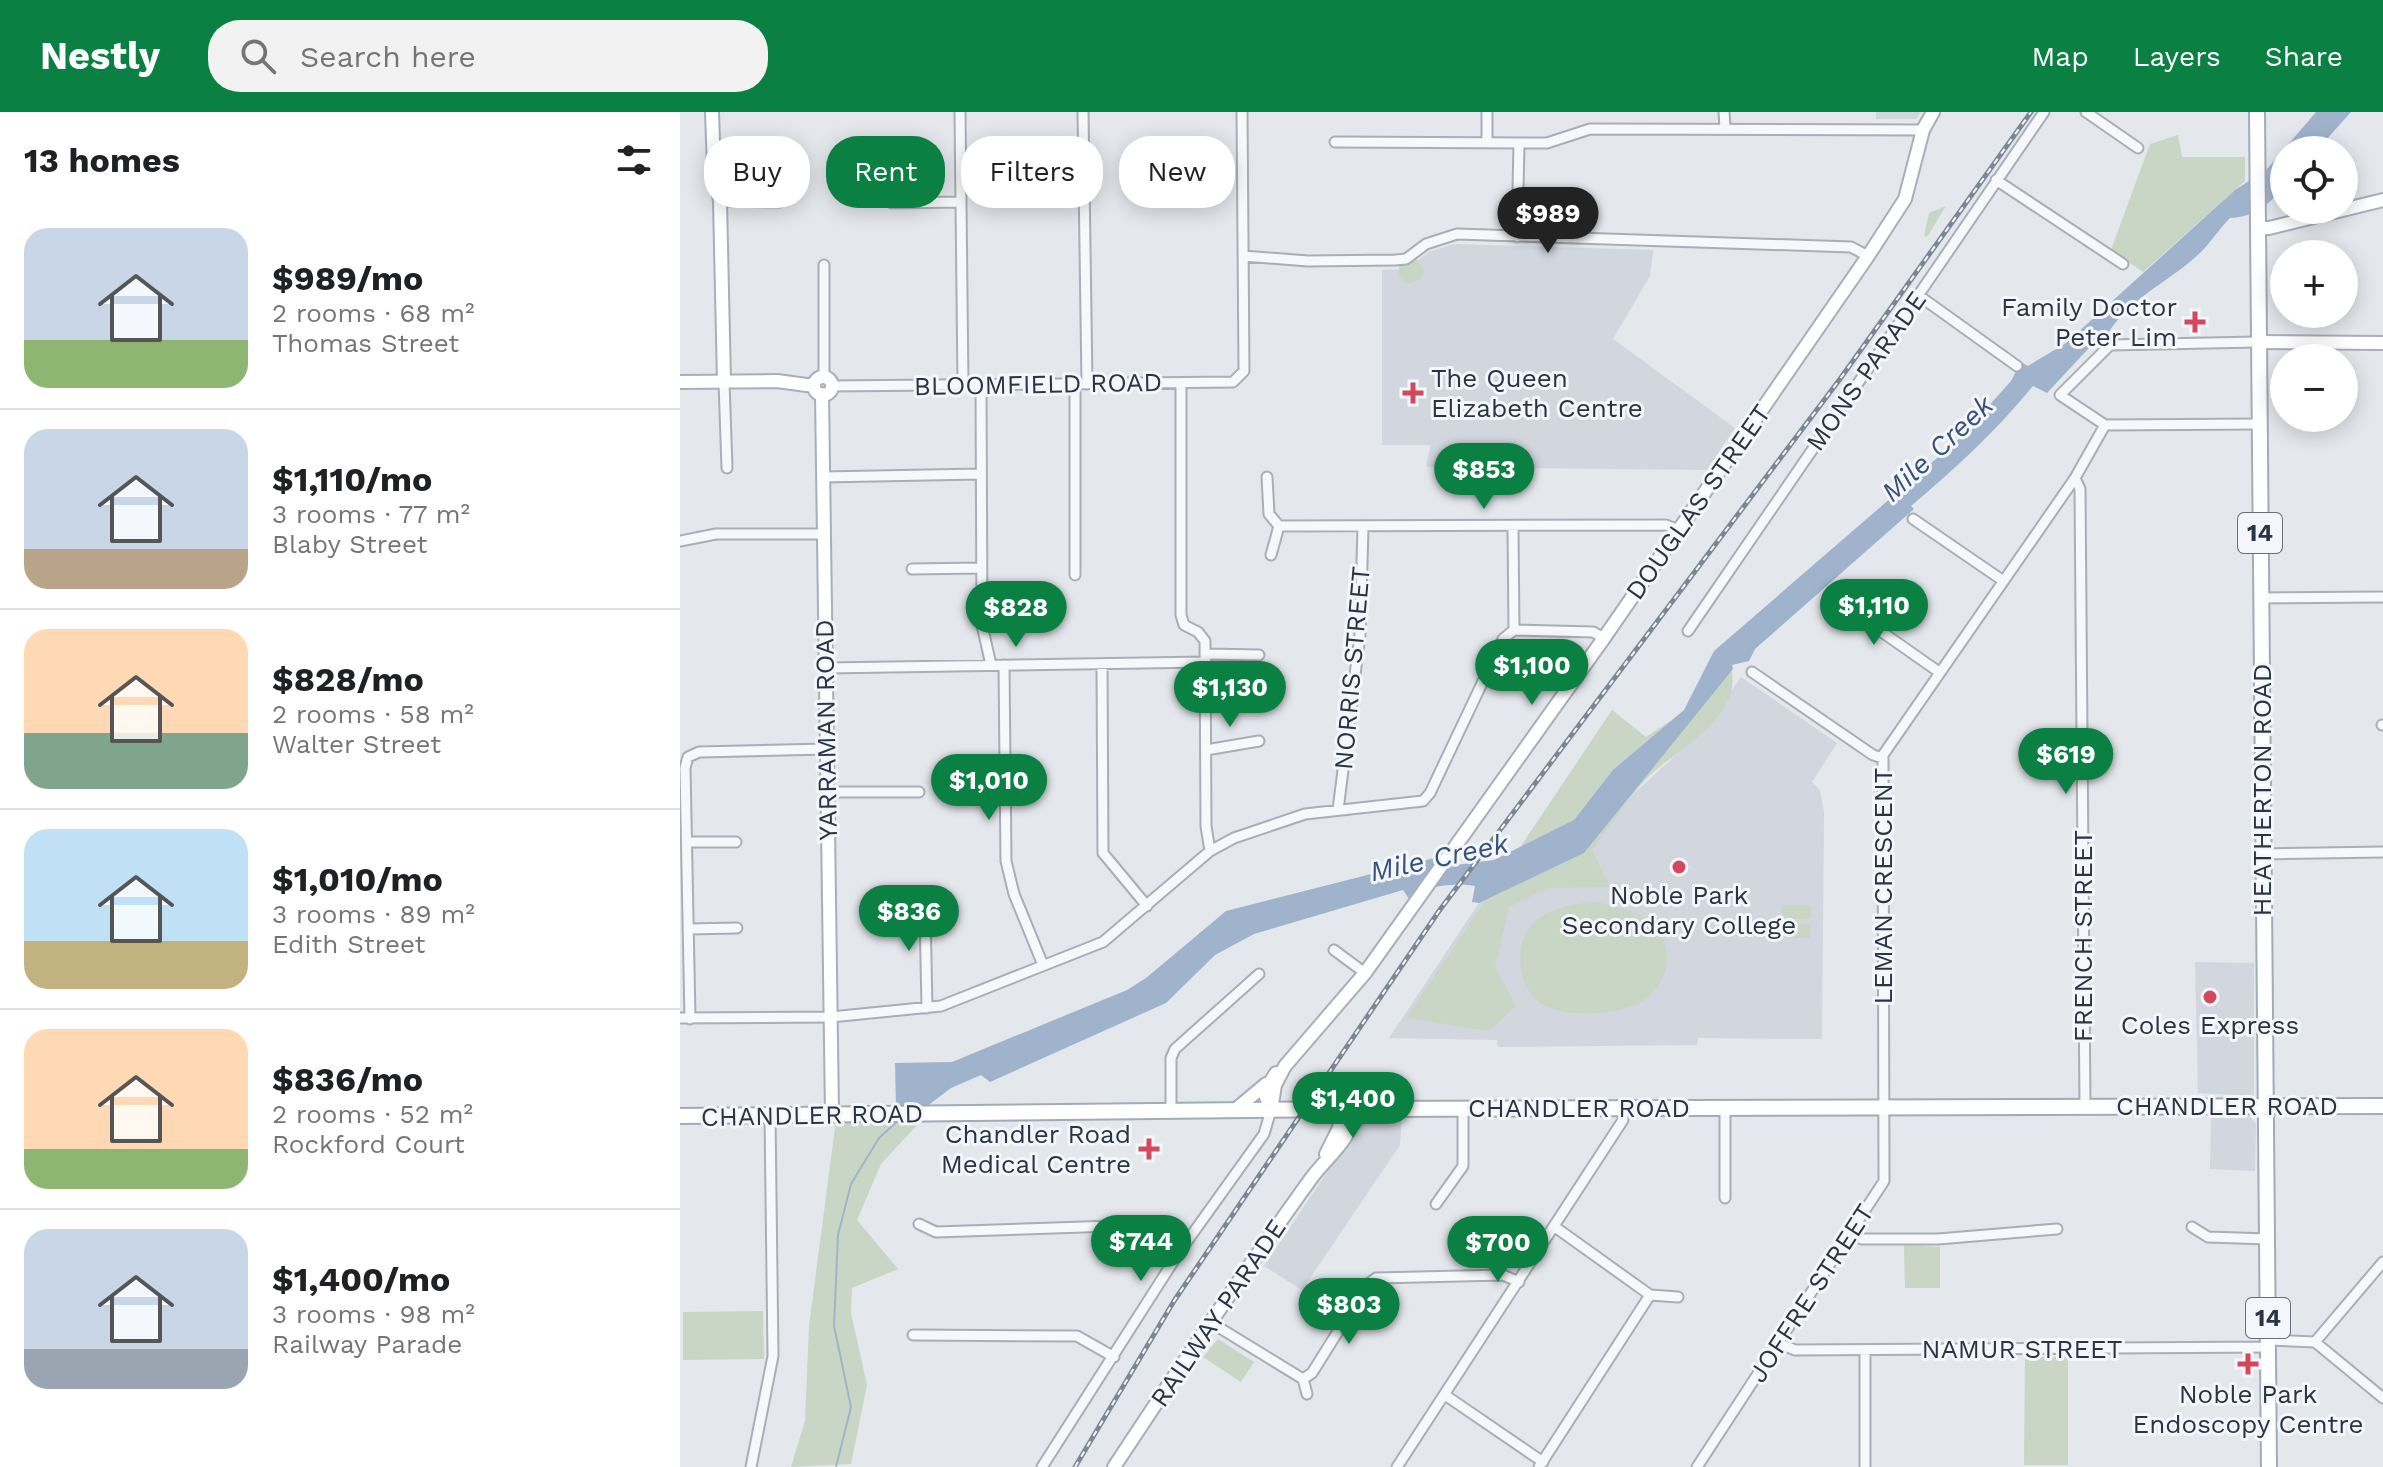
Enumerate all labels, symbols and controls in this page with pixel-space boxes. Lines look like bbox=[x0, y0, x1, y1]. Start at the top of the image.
search box bbox=[208, 20, 768, 92]
text: Nestly bbox=[40, 34, 160, 78]
icon: search bbox=[236, 34, 280, 78]
text: Search here bbox=[300, 39, 476, 74]
text: Map bbox=[2032, 40, 2089, 73]
text: Layers bbox=[2133, 40, 2221, 73]
text: Share bbox=[2265, 40, 2343, 73]
chip: Buy bbox=[704, 136, 810, 208]
chip: Rent bbox=[826, 136, 945, 208]
chip: Filters bbox=[961, 136, 1103, 208]
chip: New bbox=[1119, 136, 1235, 208]
map controls bbox=[2270, 136, 2358, 432]
button: locate bbox=[2270, 136, 2358, 224]
icon: filters bbox=[612, 138, 656, 182]
text: 13 homes bbox=[24, 140, 180, 180]
pin: $989 bbox=[1501, 187, 1595, 255]
text: $989 bbox=[1515, 198, 1581, 228]
button: + bbox=[2270, 240, 2358, 328]
text: $989/mo bbox=[272, 258, 423, 298]
icon: home bbox=[88, 260, 184, 356]
street label: MONS PARADE bbox=[1800, 285, 1932, 457]
place label: Family Doctor Peter Lim bbox=[2001, 292, 2177, 352]
text: 2 rooms · 68 m² bbox=[272, 298, 474, 328]
marker: Family Doctor Peter Lim bbox=[2184, 311, 2206, 333]
text: Thomas Street bbox=[272, 328, 459, 358]
button: − bbox=[2270, 344, 2358, 432]
place label: The Queen Elizabeth Centre bbox=[1431, 363, 1643, 423]
street label: BLOOMFIELD ROAD bbox=[914, 367, 1162, 401]
marker: The Queen Elizabeth Centre bbox=[1402, 382, 1424, 404]
water label: Mile Creek bbox=[1875, 388, 2001, 508]
street label: DOUGLAS STREET bbox=[1619, 399, 1777, 605]
pin: $853 bbox=[1437, 443, 1531, 511]
text: $853 bbox=[1452, 454, 1516, 484]
text: $1,110/mo bbox=[272, 459, 432, 499]
icon: home bbox=[88, 461, 184, 557]
text: 3 rooms · 77 m² bbox=[272, 499, 470, 529]
road number: 14 bbox=[2238, 513, 2282, 553]
text: Blaby Street bbox=[272, 529, 427, 559]
street label: NORRIS STREET bbox=[1328, 565, 1376, 771]
pin: $1,110 bbox=[1809, 579, 1939, 647]
pin: $828 bbox=[969, 581, 1063, 649]
text: $1,110 bbox=[1838, 590, 1910, 620]
text: $828 bbox=[984, 592, 1048, 622]
street label: YARRAMAN ROAD bbox=[809, 619, 843, 841]
pin: $1,100 bbox=[1467, 639, 1597, 707]
text: $1,100 bbox=[1493, 650, 1571, 680]
text: $828/mo bbox=[272, 659, 424, 699]
icon: home bbox=[88, 661, 184, 757]
pin: $1,130 bbox=[1165, 661, 1295, 729]
street label: HEATHERTON ROAD bbox=[2247, 663, 2277, 917]
text: $1,130 bbox=[1192, 672, 1268, 702]
text: 2 rooms · 58 m² bbox=[272, 699, 474, 729]
pin: $619 bbox=[2019, 728, 2113, 796]
text: Walter Street bbox=[272, 729, 441, 759]
text: $619 bbox=[2036, 739, 2096, 769]
pin: $1,010 bbox=[924, 754, 1054, 822]
text: $1,010 bbox=[949, 765, 1029, 795]
street label: LEMAN CRESCENT bbox=[1868, 767, 1898, 1005]
water label: Mile Creek bbox=[1367, 827, 1512, 888]
street label: FRENCH STREET bbox=[2068, 830, 2098, 1042]
marker: Noble Park Secondary College bbox=[1670, 858, 1688, 876]
text: $1,010/mo bbox=[272, 859, 443, 899]
icon: home bbox=[88, 861, 184, 957]
place label: Noble Park Secondary College bbox=[1562, 880, 1796, 940]
pin: $836 bbox=[862, 885, 956, 953]
text: $836 bbox=[877, 896, 941, 926]
text: 3 rooms · 89 m² bbox=[272, 899, 475, 929]
text: Edith Street bbox=[272, 929, 425, 959]
marker: Coles Express bbox=[2201, 988, 2219, 1006]
place label: Coles Express bbox=[2121, 1010, 2299, 1040]
text: $836/mo bbox=[272, 1059, 423, 1099]
icon: home bbox=[88, 1061, 184, 1157]
pin: $1,400 bbox=[1288, 1072, 1418, 1140]
text: $1,400 bbox=[1310, 1083, 1396, 1113]
street label: CHANDLER ROAD bbox=[2116, 1091, 2338, 1121]
street label: CHANDLER ROAD bbox=[1468, 1093, 1690, 1123]
street label: CHANDLER ROAD bbox=[701, 1098, 923, 1132]
text: 2 rooms · 52 m² bbox=[272, 1099, 473, 1129]
place label: Chandler Road Medical Centre bbox=[941, 1119, 1131, 1179]
text: Rockford Court bbox=[272, 1129, 465, 1159]
marker: Chandler Road Medical Centre bbox=[1138, 1138, 1160, 1160]
street label: JOFFRE STREET bbox=[1742, 1198, 1880, 1388]
street label: RAILWAY PARADE bbox=[1144, 1214, 1292, 1412]
pin: $744 bbox=[1094, 1215, 1188, 1283]
pin: $700 bbox=[1451, 1216, 1545, 1284]
text: $744 bbox=[1109, 1226, 1173, 1256]
text: $700 bbox=[1465, 1227, 1531, 1257]
text: $1,400/mo bbox=[272, 1259, 450, 1299]
icon: home bbox=[88, 1261, 184, 1357]
pin: $803 bbox=[1302, 1278, 1396, 1346]
text: $803 bbox=[1317, 1289, 1381, 1319]
road number: 14 bbox=[2246, 1298, 2290, 1338]
text: 3 rooms · 98 m² bbox=[272, 1299, 475, 1329]
text: Railway Parade bbox=[272, 1329, 462, 1359]
street label: NAMUR STREET bbox=[1922, 1334, 2122, 1364]
marker: Noble Park Endoscopy Centre bbox=[2237, 1353, 2259, 1375]
place label: Noble Park Endoscopy Centre bbox=[2133, 1379, 2363, 1439]

